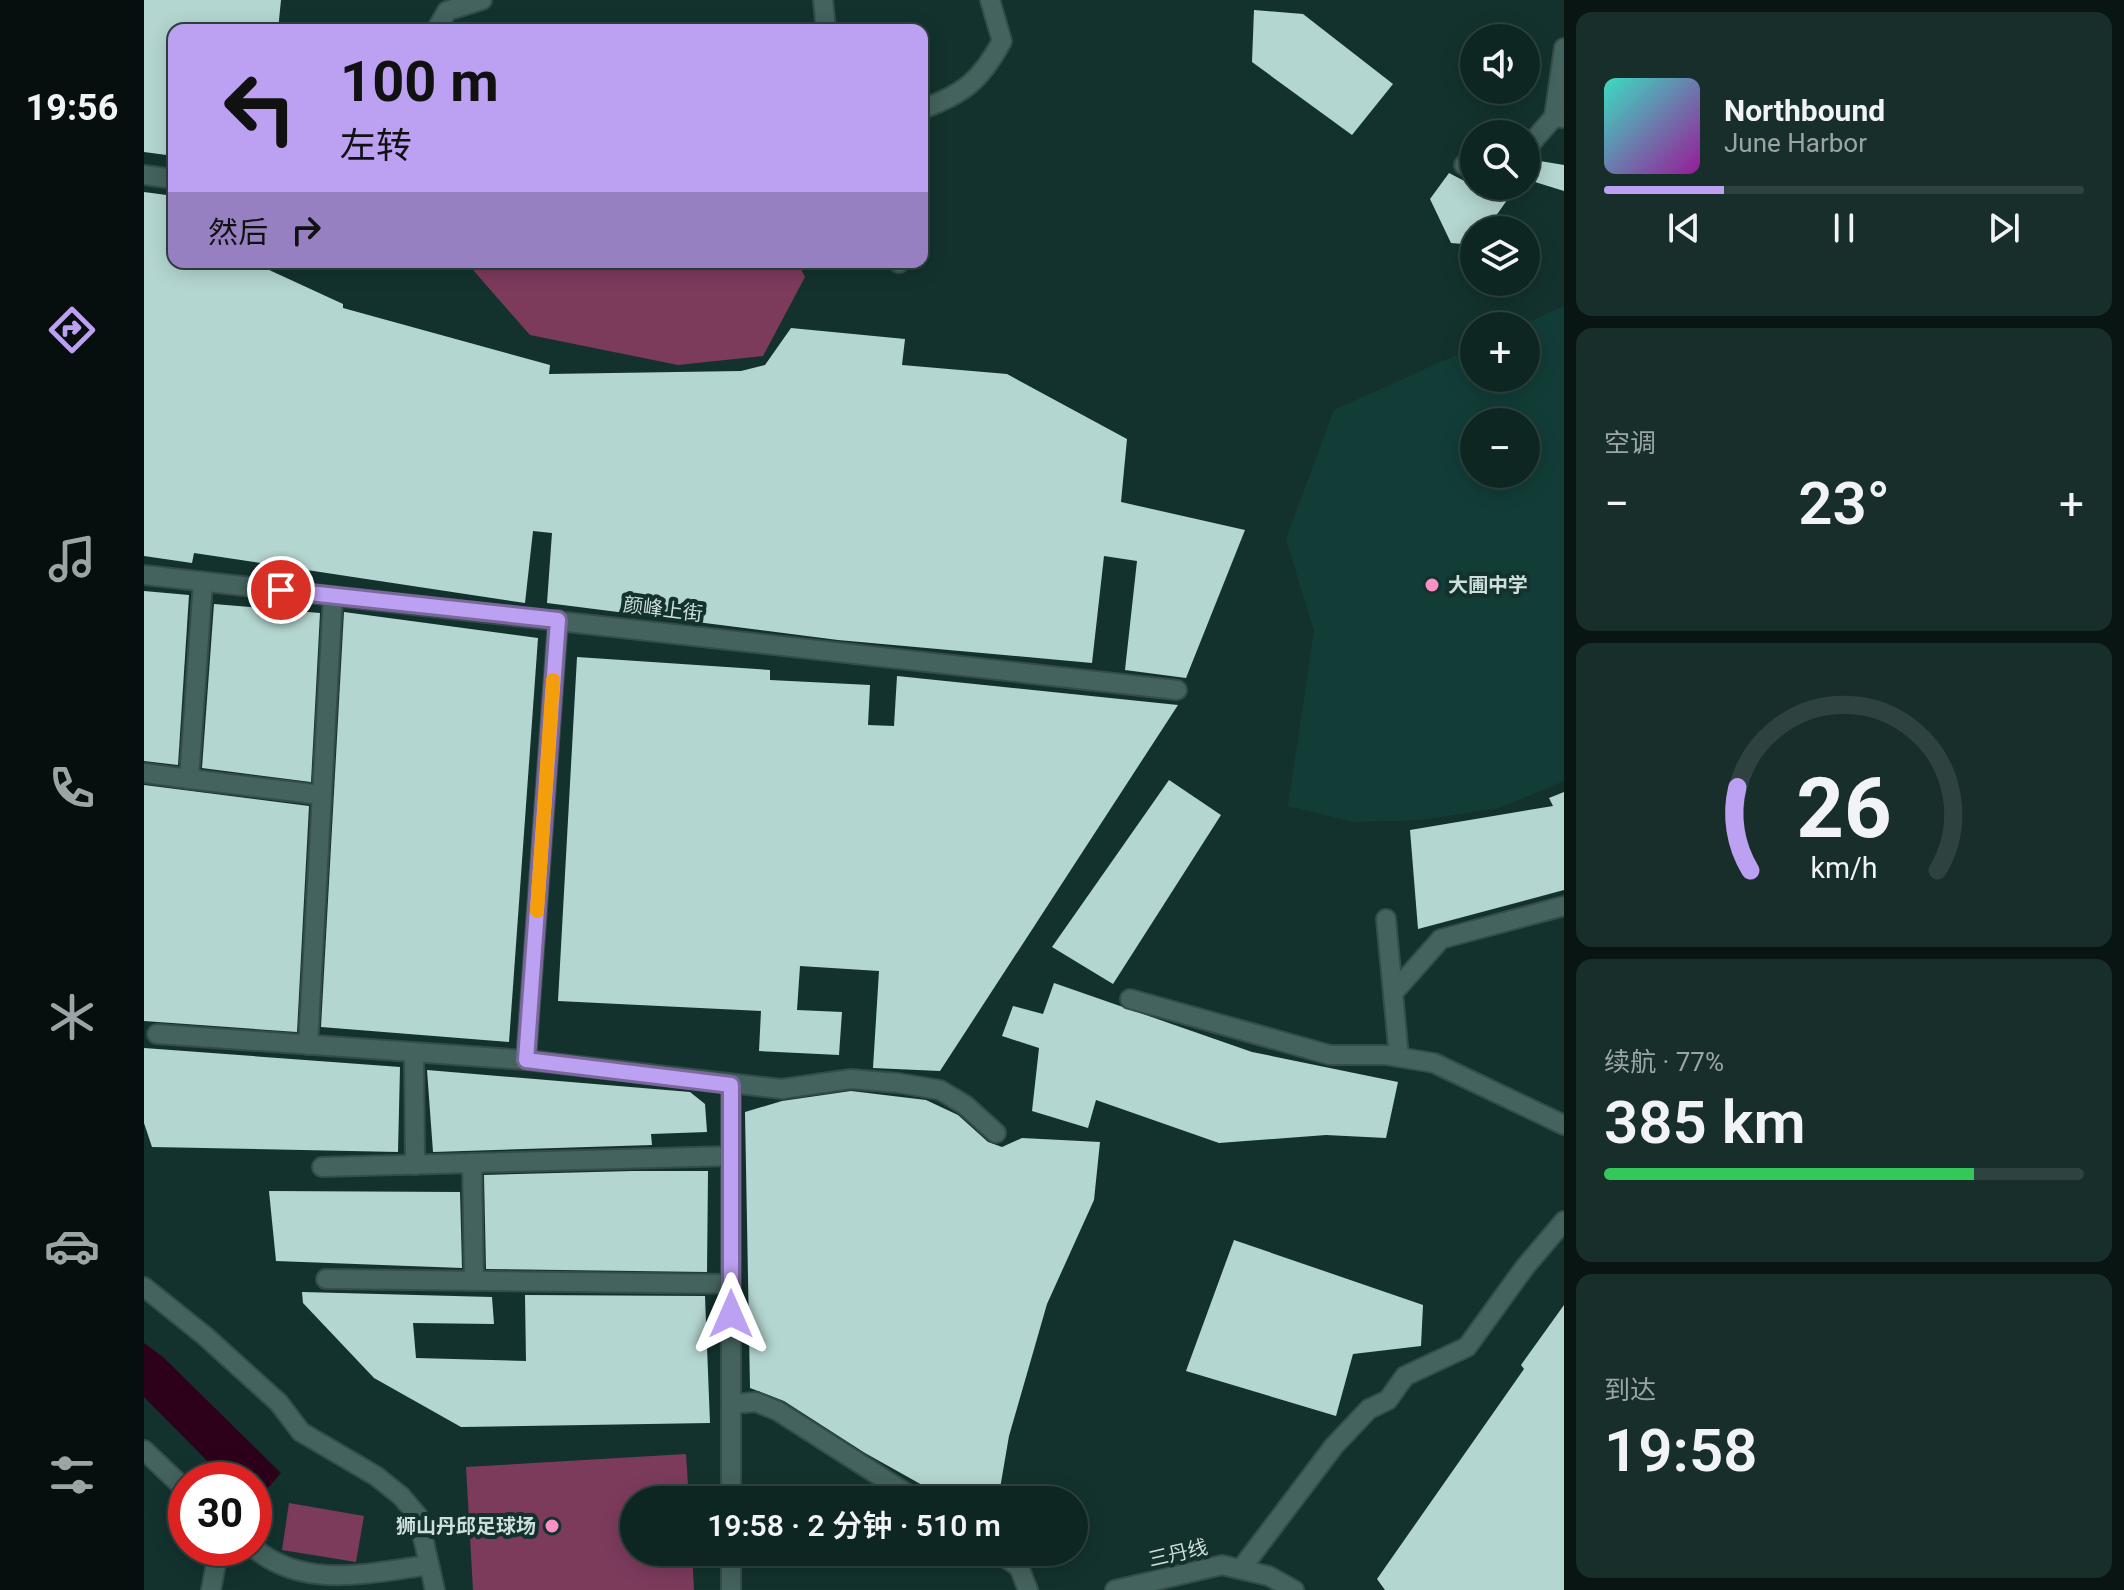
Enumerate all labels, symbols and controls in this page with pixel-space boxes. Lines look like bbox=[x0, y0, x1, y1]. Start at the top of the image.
map controls bbox=[1460, 24, 1540, 488]
button: sound bbox=[1460, 24, 1540, 104]
text: 100 m bbox=[340, 49, 499, 115]
icon: left bbox=[208, 56, 312, 160]
text: 19:56 bbox=[26, 87, 118, 129]
text: Northbound bbox=[1724, 93, 1885, 128]
button: search bbox=[1460, 120, 1540, 200]
text: 左转 bbox=[340, 125, 412, 167]
text: June Harbor bbox=[1724, 128, 1867, 158]
icon: previous bbox=[1662, 206, 1706, 250]
icon: pause bbox=[1822, 206, 1866, 250]
icon: next bbox=[1982, 206, 2026, 250]
icon: right bbox=[284, 208, 328, 252]
text: 然后 bbox=[208, 215, 268, 250]
button: layers bbox=[1460, 216, 1540, 296]
icon: directions bbox=[44, 302, 100, 358]
button: + bbox=[1460, 312, 1540, 392]
button: − bbox=[1460, 408, 1540, 488]
text: 空调 bbox=[1604, 428, 1656, 458]
text: 23° bbox=[1798, 468, 1890, 539]
text: − bbox=[1604, 478, 1629, 530]
text: + bbox=[2059, 478, 2084, 530]
icon: music bbox=[44, 531, 100, 587]
pin bbox=[247, 556, 315, 624]
icon: arrive bbox=[259, 568, 303, 612]
place label: 大圃中学 bbox=[1448, 573, 1528, 597]
marker: 大圃中学 bbox=[1423, 576, 1441, 594]
street label: 颜峰上街 bbox=[622, 592, 704, 626]
icon: phone bbox=[44, 760, 100, 816]
text: 26 bbox=[1796, 760, 1892, 857]
text: km/h bbox=[1810, 851, 1878, 885]
icon: climate bbox=[44, 989, 100, 1045]
text: 续航 · 77% bbox=[1604, 1047, 1724, 1077]
text: 385 km bbox=[1604, 1087, 1806, 1158]
icon: car bbox=[44, 1218, 100, 1274]
position arrow bbox=[689, 1272, 773, 1356]
text: 到达 bbox=[1604, 1375, 1656, 1405]
text: 19:58 bbox=[1604, 1415, 1757, 1486]
icon: filters bbox=[44, 1447, 100, 1503]
speed limit sign: 30 bbox=[168, 1462, 272, 1566]
text: 19:58 · 2 分钟 · 510 m bbox=[707, 1508, 1001, 1543]
place label: 狮山丹邱足球场 bbox=[396, 1514, 536, 1538]
marker: 狮山丹邱足球场 bbox=[543, 1517, 561, 1535]
street label: 三丹线 bbox=[1146, 1535, 1210, 1571]

